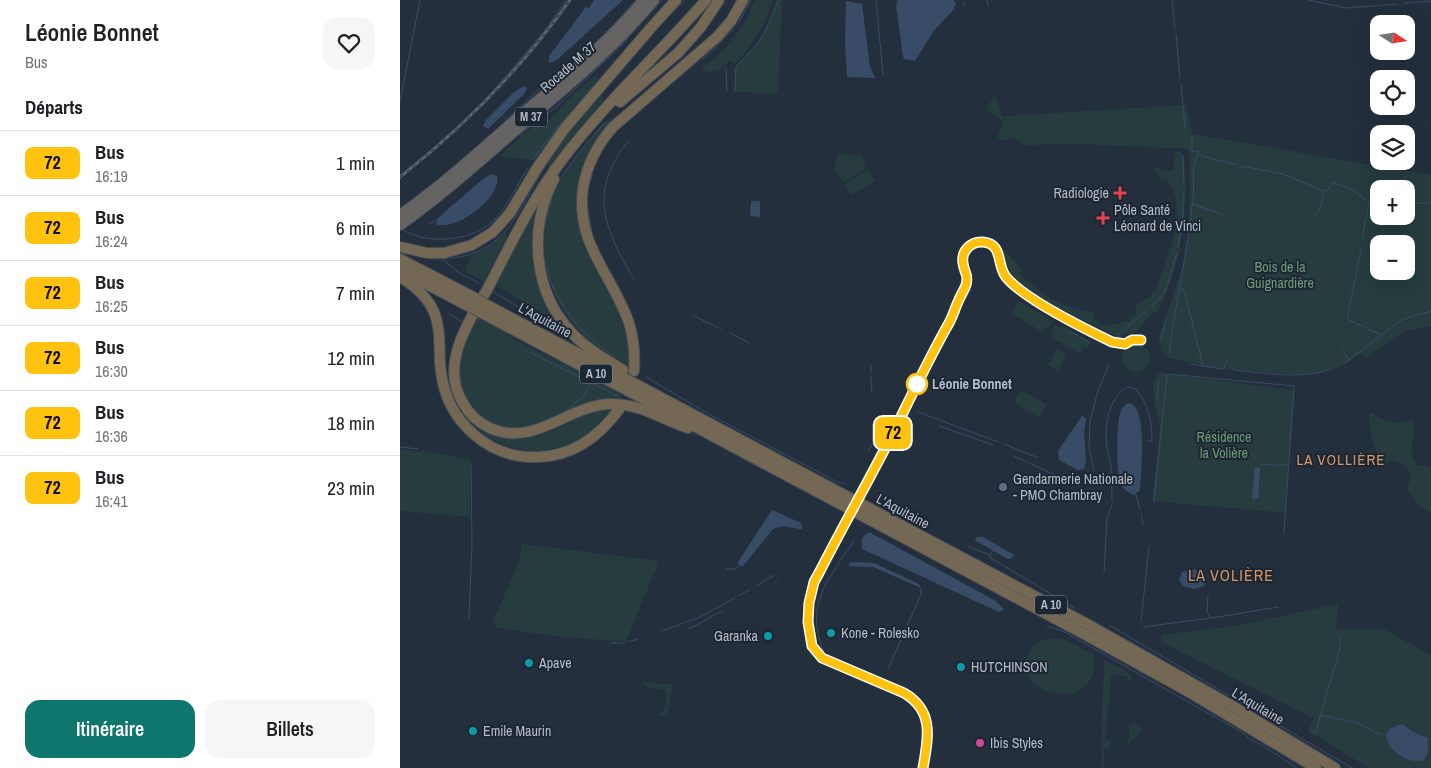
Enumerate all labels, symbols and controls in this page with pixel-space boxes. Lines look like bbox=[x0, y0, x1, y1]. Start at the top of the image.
north arrow bbox=[1370, 15, 1415, 60]
map controls bbox=[1370, 15, 1415, 280]
text: Léonie Bonnet bbox=[25, 16, 159, 48]
button: heart bbox=[323, 17, 375, 69]
street label: Rocade M 37 bbox=[536, 38, 600, 96]
text: Bus bbox=[25, 51, 48, 73]
button: locate bbox=[1370, 70, 1415, 115]
text: Départs bbox=[25, 94, 83, 120]
road number: M 37 bbox=[515, 108, 547, 126]
button: layers bbox=[1370, 125, 1415, 170]
text: Bus bbox=[95, 139, 124, 165]
text: 72 bbox=[44, 150, 61, 175]
text: 1 min bbox=[336, 150, 375, 176]
text: 16:19 bbox=[95, 165, 128, 187]
button: + bbox=[1370, 180, 1415, 225]
place label: Radiologie bbox=[1053, 184, 1109, 202]
marker: Radiologie bbox=[1113, 186, 1127, 200]
place label: Pôle Santé Léonard de Vinci bbox=[1114, 201, 1201, 235]
text: Bus bbox=[95, 204, 124, 230]
marker: Pôle Santé Léonard de Vinci bbox=[1096, 211, 1110, 225]
text: 72 bbox=[44, 215, 61, 240]
text: 6 min bbox=[336, 215, 375, 241]
text: 16:24 bbox=[95, 230, 128, 252]
button: − bbox=[1370, 235, 1415, 280]
park label: Bois de la Guignardière bbox=[1246, 258, 1314, 292]
text: Bus bbox=[95, 269, 124, 295]
text: 72 bbox=[44, 280, 61, 305]
text: 7 min bbox=[336, 280, 375, 306]
text: 16:25 bbox=[95, 295, 128, 317]
street label: L'Aquitaine bbox=[515, 298, 575, 342]
text: Bus bbox=[95, 334, 124, 360]
text: 72 bbox=[44, 345, 61, 370]
text: 12 min bbox=[327, 345, 375, 371]
text: 16:30 bbox=[95, 360, 128, 382]
road number: A 10 bbox=[580, 364, 612, 384]
marker: Léonie Bonnet bbox=[906, 373, 928, 395]
place label: Léonie Bonnet bbox=[932, 375, 1012, 393]
text: Bus bbox=[95, 399, 124, 425]
text: 72 bbox=[44, 410, 61, 435]
text: 18 min bbox=[327, 410, 375, 436]
line badge: 72 bbox=[870, 417, 916, 449]
text: 72 bbox=[885, 420, 901, 445]
text: 16:36 bbox=[95, 425, 128, 447]
park label: Résidence la Volière bbox=[1197, 428, 1251, 462]
district label: LA VOLLIÈRE bbox=[1297, 449, 1385, 470]
text: Bus bbox=[95, 464, 124, 490]
place label: Gendarmerie Nationale - PMO Chambray bbox=[1013, 470, 1133, 504]
text: 72 bbox=[44, 475, 61, 500]
text: 23 min bbox=[327, 475, 375, 501]
marker: Gendarmerie Nationale - PMO Chambray bbox=[997, 481, 1009, 493]
street label: L'Aquitaine bbox=[873, 489, 933, 533]
text: 16:41 bbox=[95, 490, 128, 512]
district label: LA VOLIÈRE bbox=[1188, 564, 1274, 586]
road number: A 10 bbox=[1035, 596, 1067, 614]
place label: Kone - Rolesko bbox=[841, 624, 919, 642]
place label: Garanka bbox=[714, 627, 759, 645]
marker: Kone - Rolesko bbox=[825, 627, 837, 639]
marker: Garanka bbox=[762, 630, 774, 642]
place label: Apave bbox=[538, 654, 572, 672]
marker: Apave bbox=[523, 657, 535, 669]
place label: HUTCHINSON bbox=[971, 658, 1048, 676]
marker: HUTCHINSON bbox=[955, 661, 967, 673]
street label: L'Aquitaine bbox=[1229, 683, 1287, 729]
button: Itinéraire bbox=[25, 700, 195, 758]
button: Billets bbox=[205, 700, 375, 758]
place label: Emile Maurin bbox=[483, 722, 551, 740]
marker: Emile Maurin bbox=[467, 725, 479, 737]
place label: Ibis Styles bbox=[990, 734, 1043, 752]
marker: Ibis Styles bbox=[974, 737, 986, 749]

